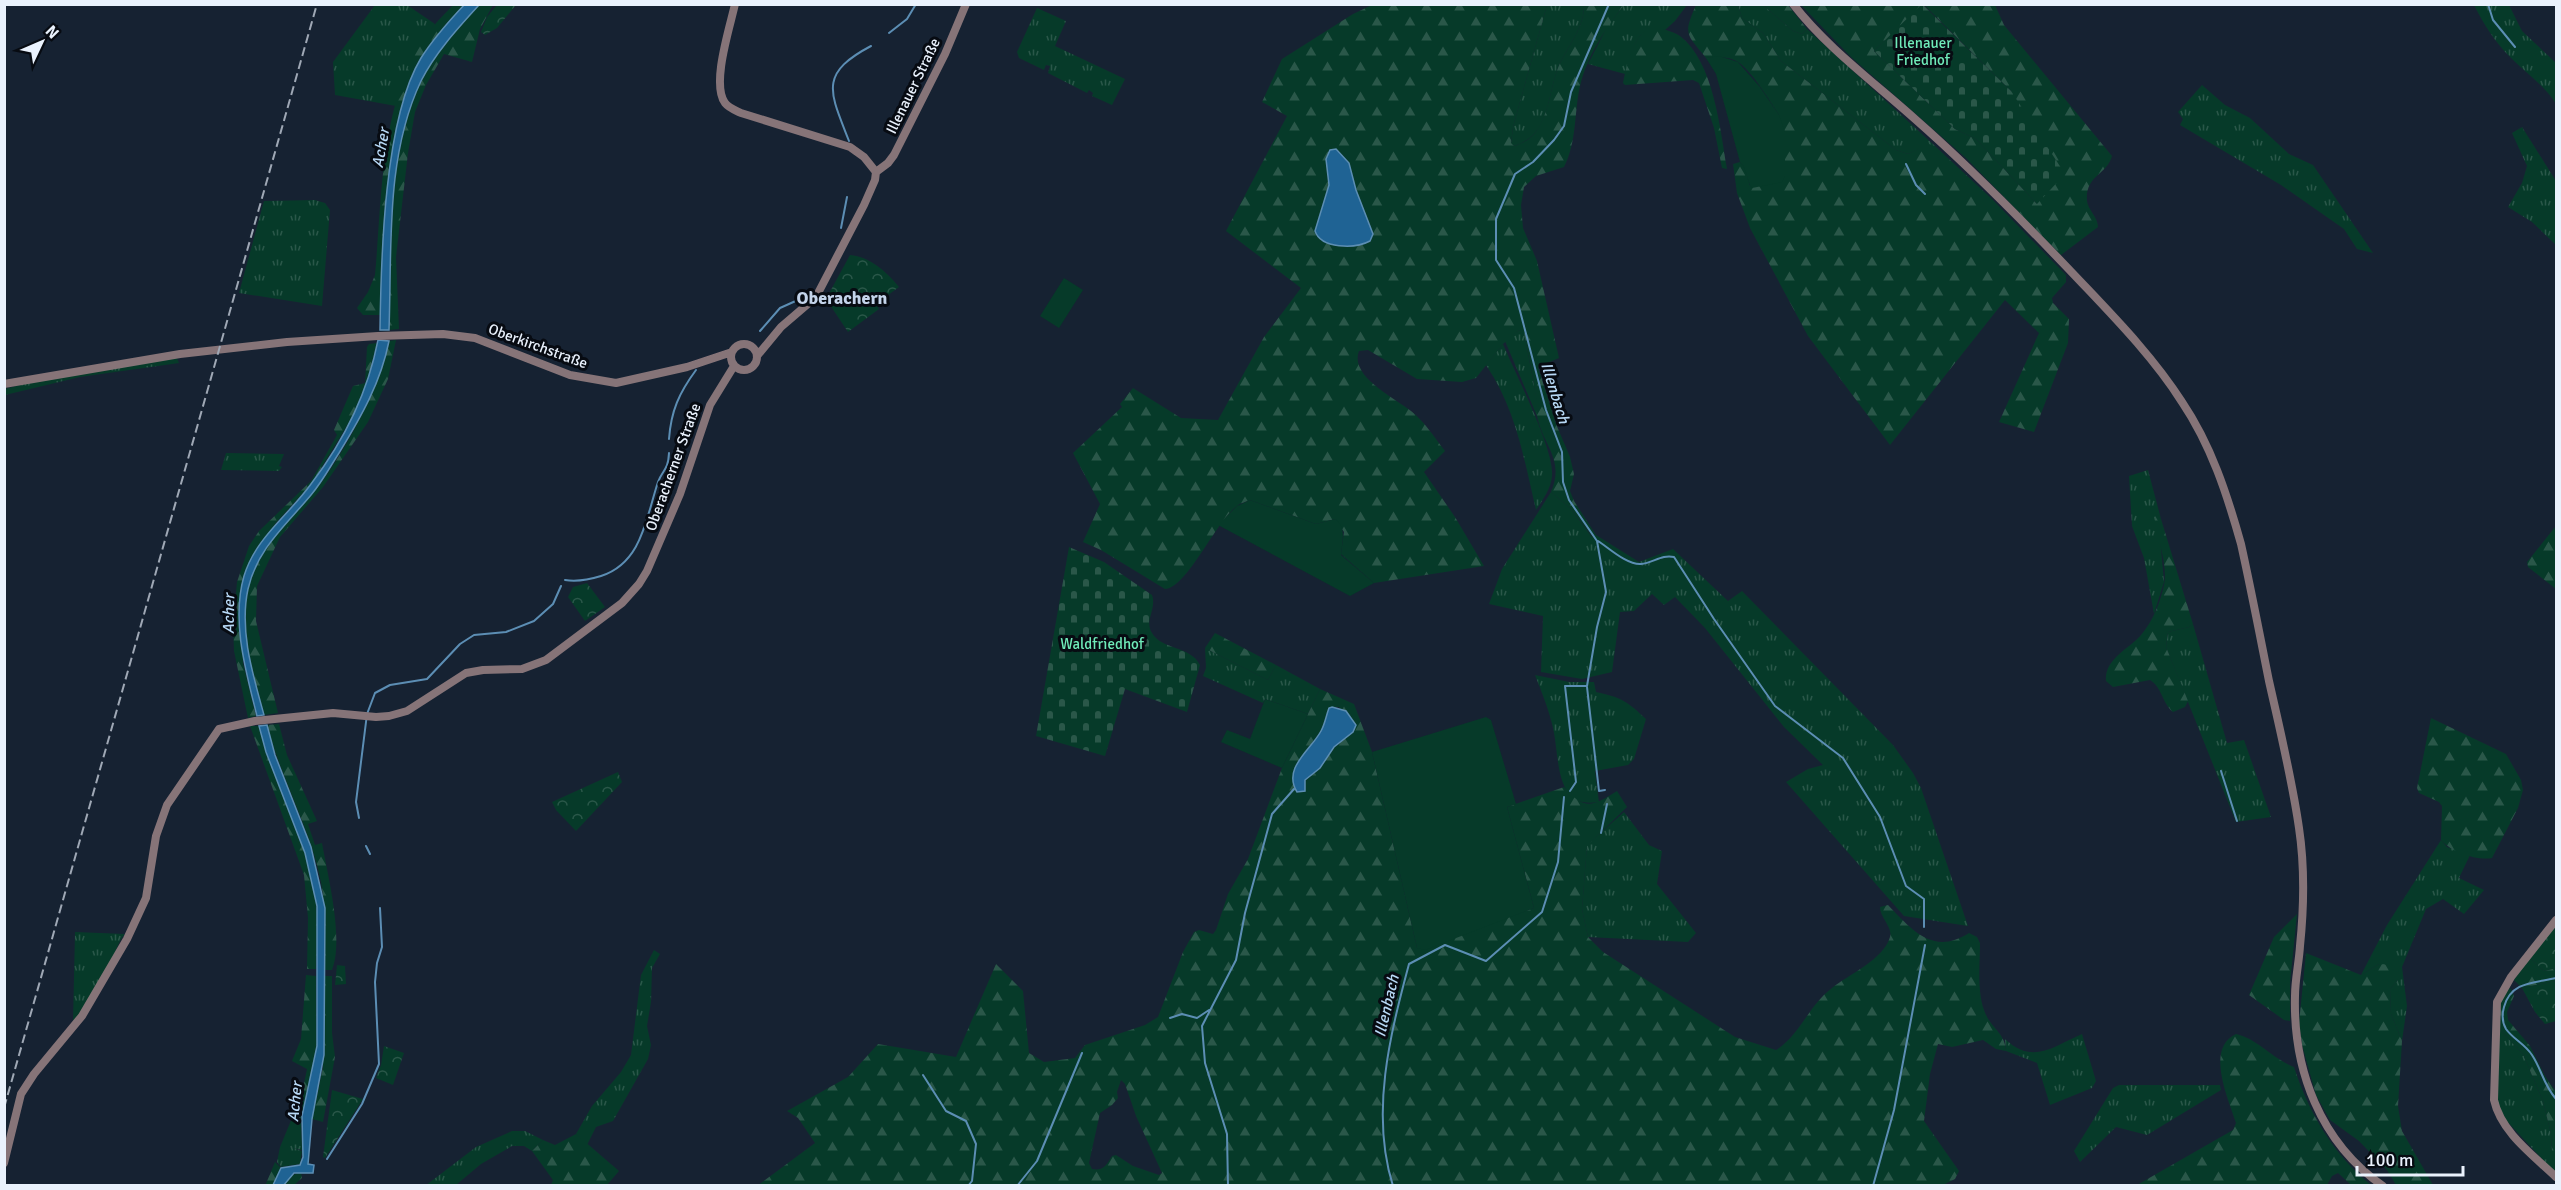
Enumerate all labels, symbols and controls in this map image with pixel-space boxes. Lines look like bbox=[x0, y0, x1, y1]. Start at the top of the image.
north arrow bbox=[12, 12, 72, 72]
text: N bbox=[41, 21, 63, 43]
park label: Illenauer Friedhof bbox=[1894, 34, 1952, 69]
street label: Illenauer Straße bbox=[882, 35, 944, 137]
water label: Acher bbox=[368, 125, 395, 169]
district label: Oberachern bbox=[797, 287, 888, 309]
street label: Oberkirchstraße bbox=[486, 320, 590, 372]
water label: Illenbach bbox=[1536, 360, 1574, 427]
street label: Oberacherner Straße bbox=[642, 401, 704, 533]
water label: Acher bbox=[219, 592, 239, 634]
park label: Waldfriedhof bbox=[1060, 635, 1145, 653]
water label: Illenbach bbox=[1370, 972, 1404, 1039]
water label: Acher bbox=[283, 1079, 307, 1123]
scale bar bbox=[2357, 1139, 2464, 1177]
text: 100 m bbox=[2366, 1149, 2413, 1171]

